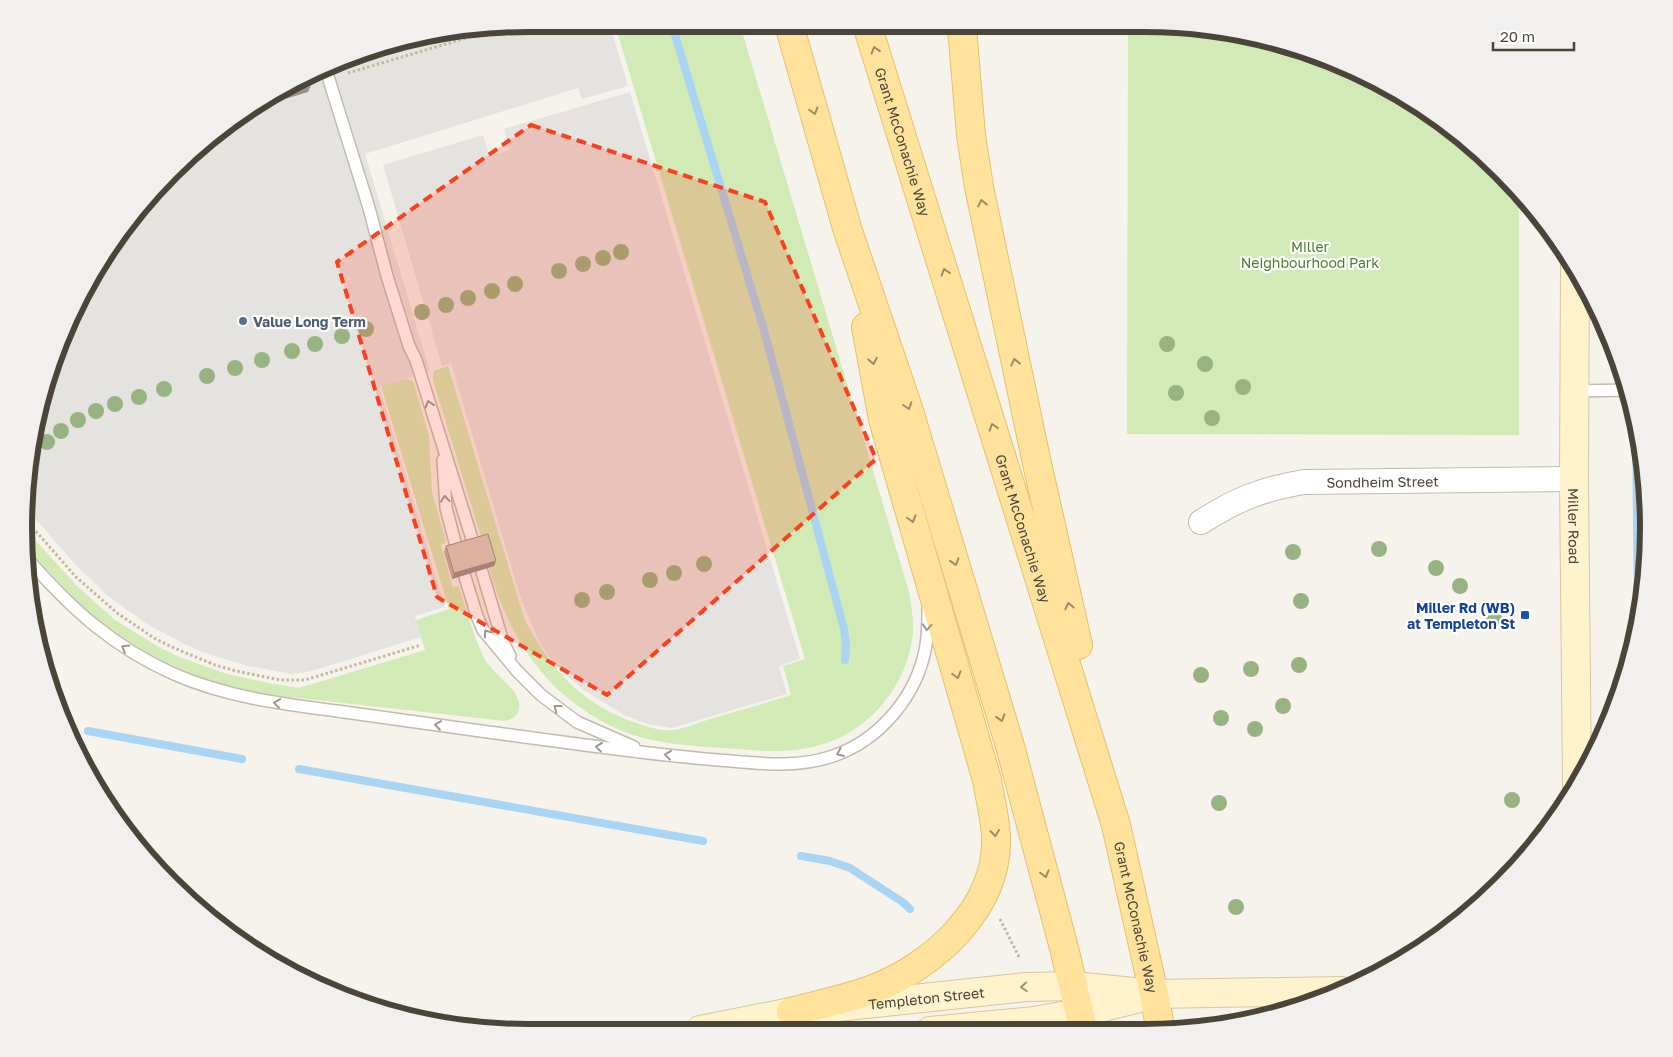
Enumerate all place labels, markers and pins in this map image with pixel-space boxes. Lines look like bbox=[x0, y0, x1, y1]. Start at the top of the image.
place label: Value Long Term bbox=[253, 313, 366, 330]
marker: Value Long Term bbox=[237, 315, 249, 327]
place label: Miller Rd (WB) at Templeton St bbox=[1407, 599, 1515, 632]
marker: Miller Rd (WB) at Templeton St bbox=[1519, 609, 1531, 621]

